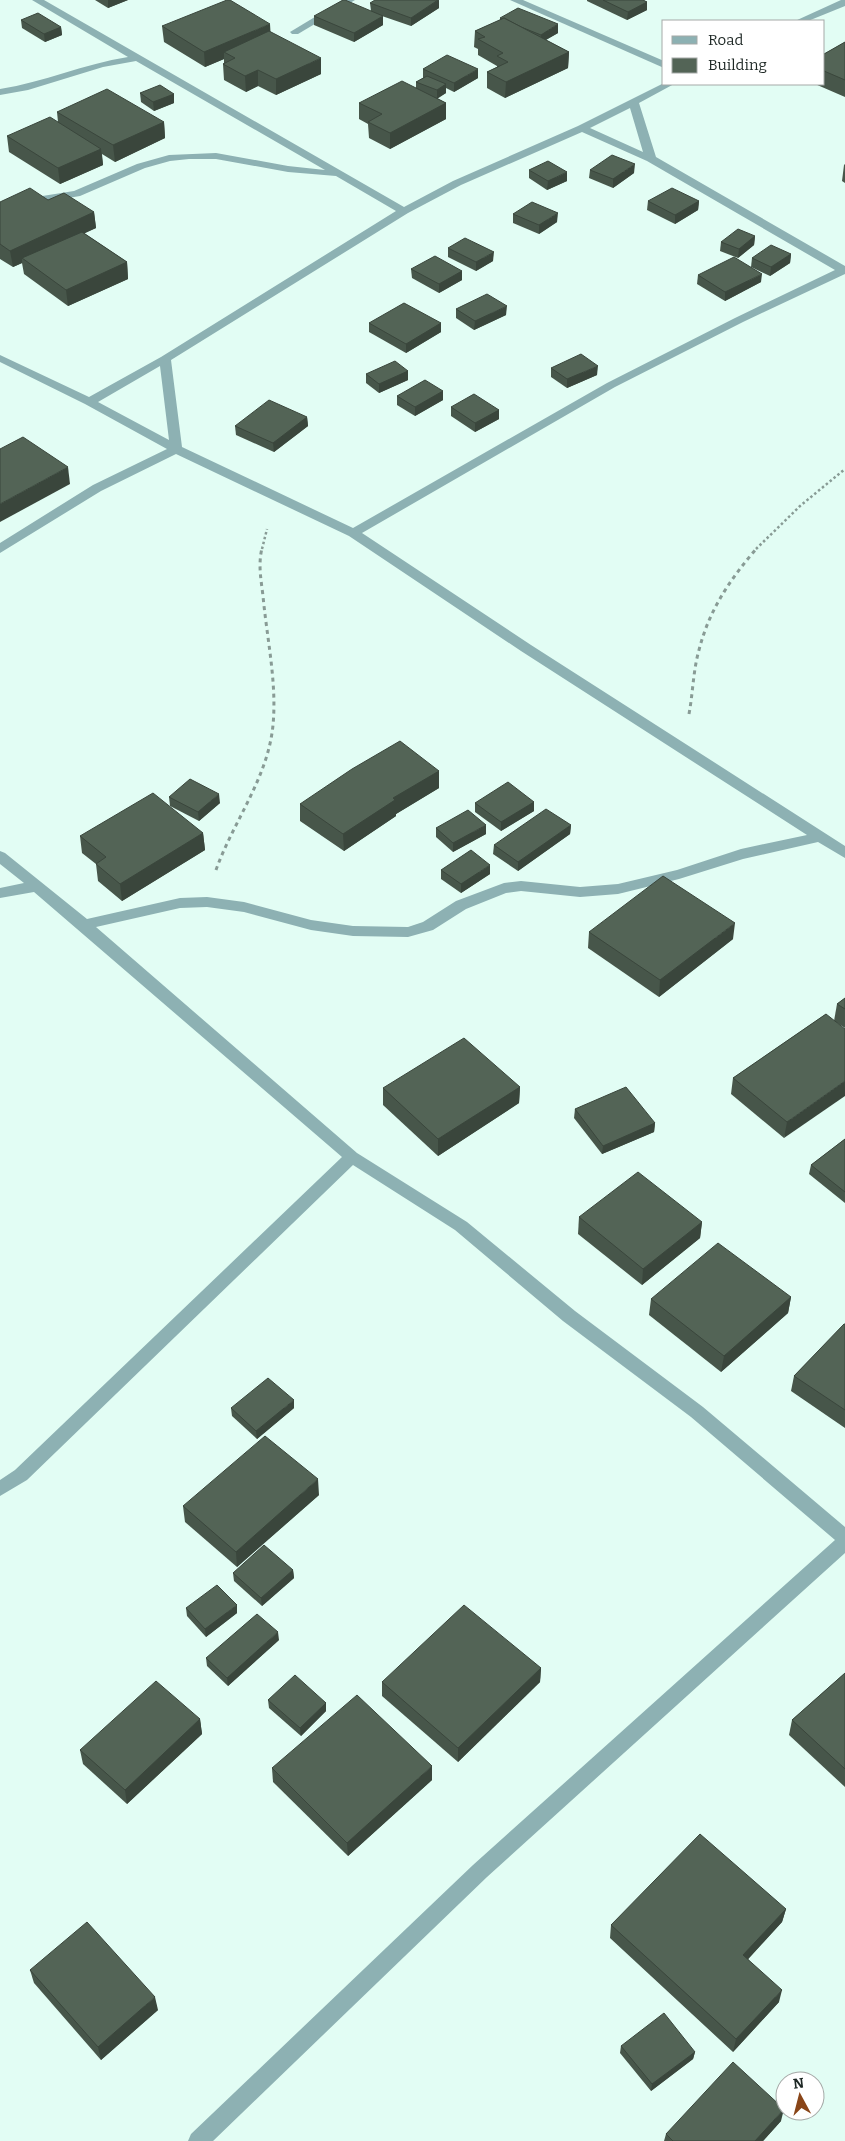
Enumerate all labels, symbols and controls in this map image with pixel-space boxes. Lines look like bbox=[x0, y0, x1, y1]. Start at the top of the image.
legend bbox=[662, 20, 825, 85]
text: Road bbox=[708, 31, 743, 49]
text: Building bbox=[708, 56, 767, 74]
north arrow bbox=[775, 2071, 825, 2121]
text: N bbox=[792, 2074, 805, 2093]

